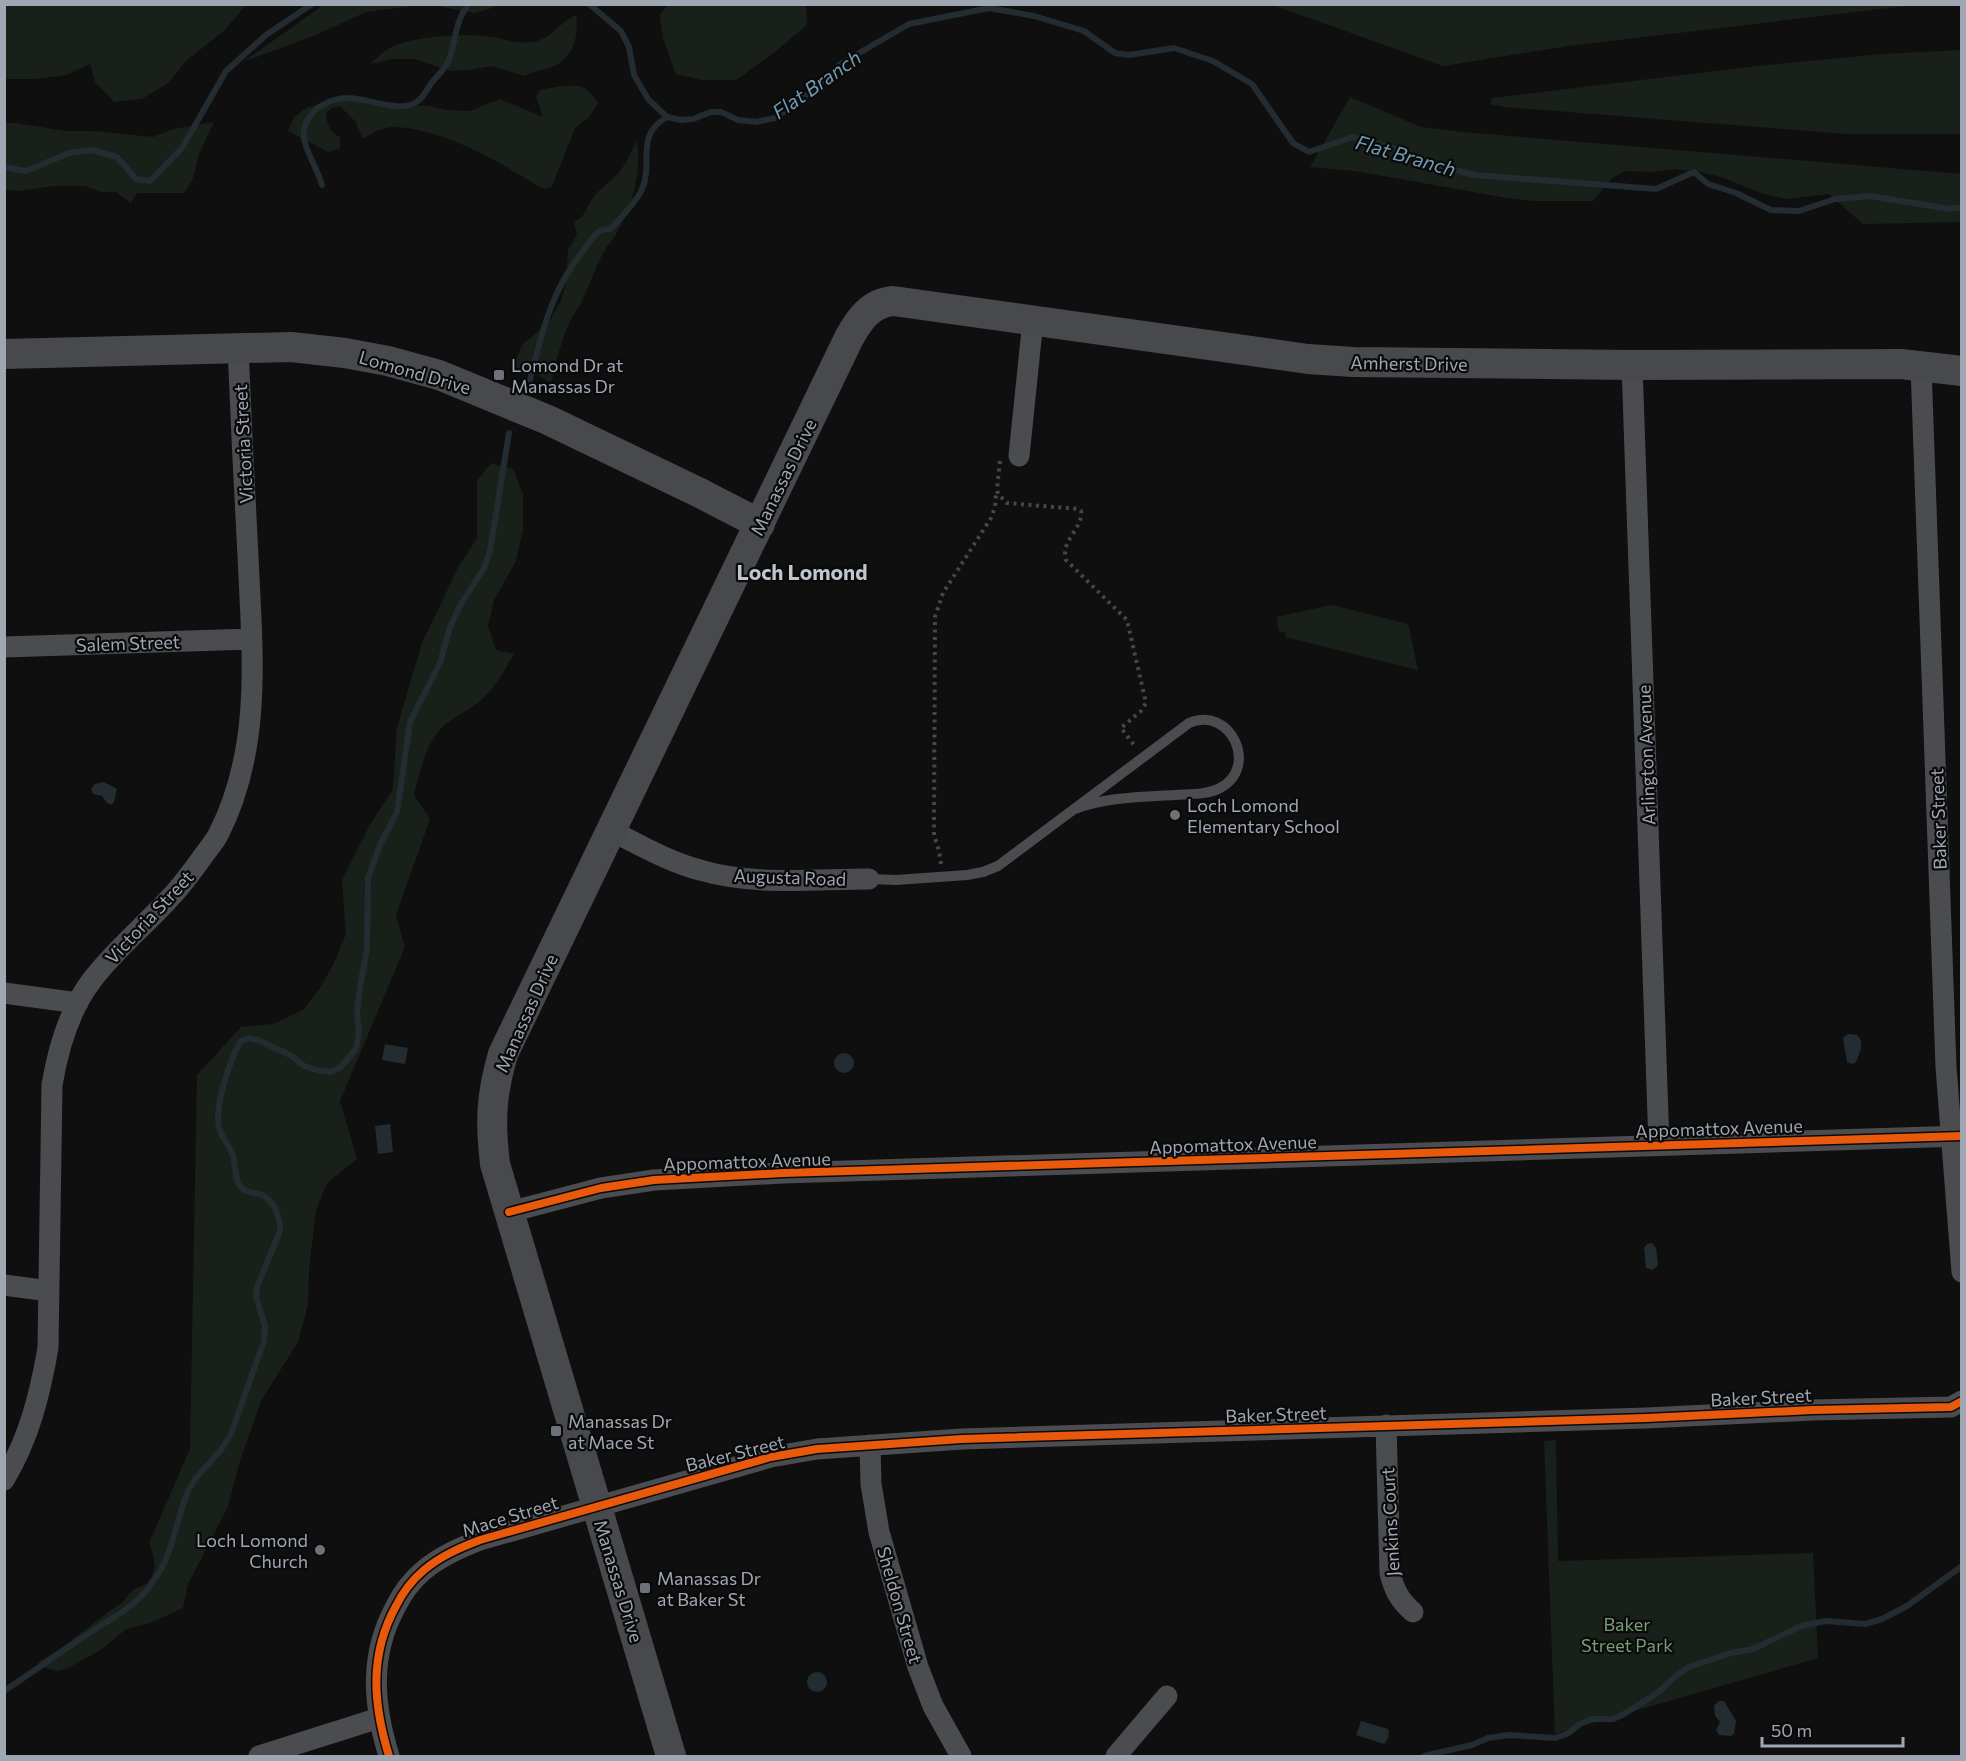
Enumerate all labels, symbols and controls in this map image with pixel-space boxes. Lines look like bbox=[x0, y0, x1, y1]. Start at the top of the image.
water label: Flat Branch bbox=[767, 45, 865, 123]
water label: Flat Branch bbox=[1353, 129, 1459, 181]
street label: Lomond Drive bbox=[357, 346, 473, 398]
street label: Amherst Drive bbox=[1350, 351, 1468, 375]
place label: Lomond Dr at Manassas Dr bbox=[511, 354, 623, 397]
marker: Lomond Dr at Manassas Dr bbox=[492, 368, 506, 382]
street label: Victoria Street bbox=[229, 384, 257, 504]
street label: Manassas Drive bbox=[745, 415, 821, 539]
district label: Loch Lomond bbox=[736, 559, 868, 584]
street label: Salem Street bbox=[76, 630, 180, 656]
street label: Arlington Avenue bbox=[1633, 684, 1659, 826]
street label: Baker Street bbox=[1925, 768, 1951, 870]
place label: Loch Lomond Elementary School bbox=[1187, 794, 1340, 837]
marker: Loch Lomond Elementary School bbox=[1168, 808, 1182, 822]
street label: Augusta Road bbox=[733, 864, 847, 890]
street label: Victoria Street bbox=[100, 866, 198, 968]
street label: Manassas Drive bbox=[490, 950, 562, 1076]
street label: Appomattox Avenue bbox=[1635, 1114, 1803, 1142]
street label: Appomattox Avenue bbox=[1149, 1130, 1317, 1158]
street label: Appomattox Avenue bbox=[663, 1147, 831, 1175]
street label: Baker Street bbox=[1710, 1383, 1812, 1411]
street label: Baker Street bbox=[1225, 1401, 1327, 1427]
place label: Manassas Dr at Mace St bbox=[568, 1410, 672, 1453]
marker: Manassas Dr at Mace St bbox=[549, 1424, 563, 1438]
street label: Baker Street bbox=[683, 1430, 787, 1476]
street label: Jenkins Court bbox=[1376, 1467, 1404, 1577]
street label: Mace Street bbox=[459, 1491, 561, 1541]
street label: Manassas Drive bbox=[590, 1517, 648, 1645]
place label: Loch Lomond Church bbox=[196, 1529, 308, 1572]
marker: Loch Lomond Church bbox=[313, 1543, 327, 1557]
street label: Sheldon Street bbox=[873, 1544, 927, 1666]
place label: Manassas Dr at Baker St bbox=[657, 1567, 761, 1610]
marker: Manassas Dr at Baker St bbox=[638, 1581, 652, 1595]
park label: Baker Street Park bbox=[1581, 1613, 1673, 1656]
scale bar bbox=[1762, 1710, 1903, 1748]
text: 50 m bbox=[1771, 1719, 1812, 1741]

